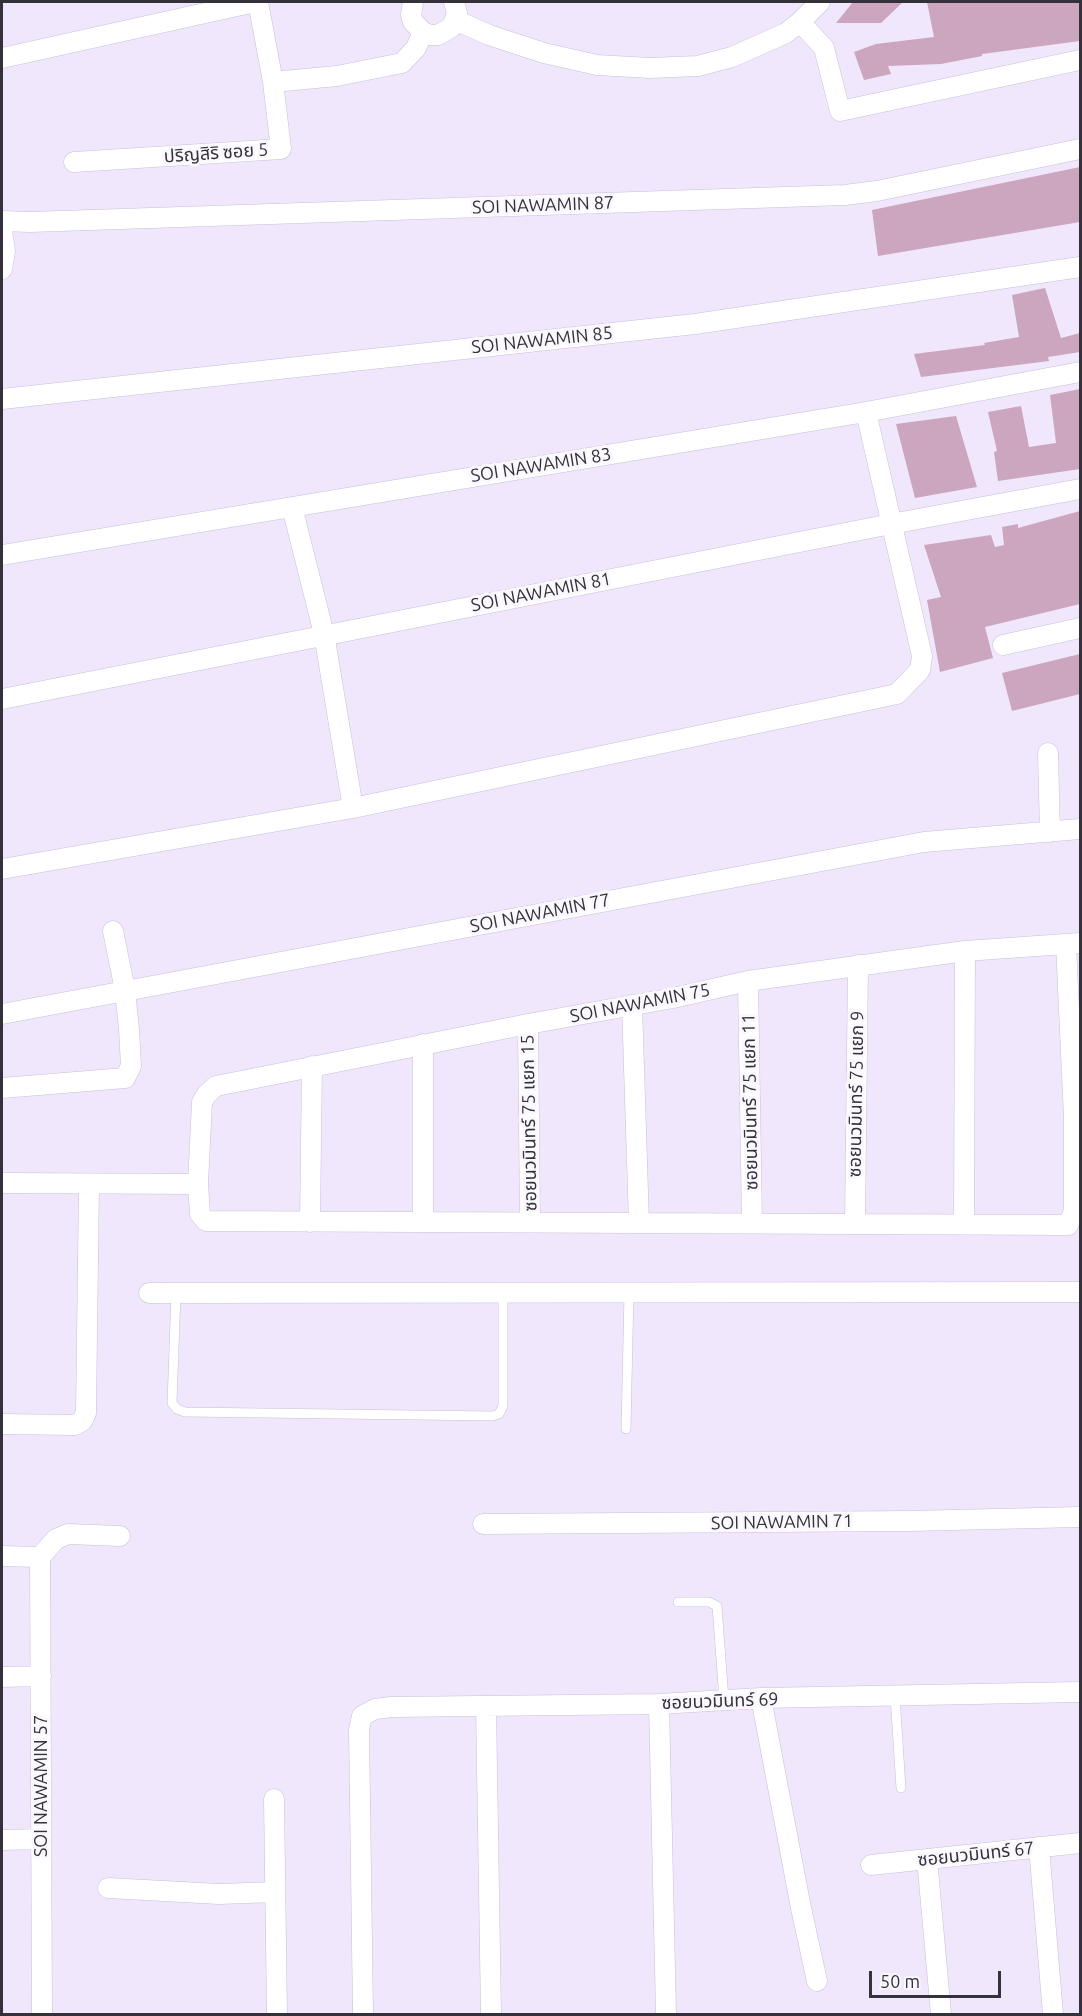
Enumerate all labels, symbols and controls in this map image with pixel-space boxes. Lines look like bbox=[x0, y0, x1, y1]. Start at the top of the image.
street label: ปริญสิริ ซอย 5 bbox=[163, 139, 269, 167]
street label: SOI NAWAMIN 87 bbox=[472, 192, 614, 218]
street label: SOI NAWAMIN 85 bbox=[470, 322, 614, 358]
street label: SOI NAWAMIN 83 bbox=[469, 443, 613, 487]
street label: SOI NAWAMIN 81 bbox=[469, 568, 613, 616]
street label: SOI NAWAMIN 77 bbox=[468, 889, 612, 937]
street label: SOI NAWAMIN 75 bbox=[568, 979, 712, 1027]
street label: ซอยนวมินทร์ 75 แยก 9 bbox=[844, 1010, 868, 1178]
street label: ซอยนวมินทร์ 75 แยก 11 bbox=[738, 1013, 762, 1191]
street label: ซอยนวมินทร์ 75 แยก 15 bbox=[517, 1034, 541, 1212]
street label: SOI NAWAMIN 71 bbox=[711, 1510, 853, 1534]
street label: ซอยนวมินทร์ 69 bbox=[661, 1688, 779, 1714]
street label: SOI NAWAMIN 57 bbox=[30, 1715, 52, 1857]
street label: ซอยนวมินทร์ 67 bbox=[917, 1837, 1035, 1871]
scale bar bbox=[872, 1959, 1004, 1997]
text: 50 m bbox=[880, 1971, 920, 1991]

